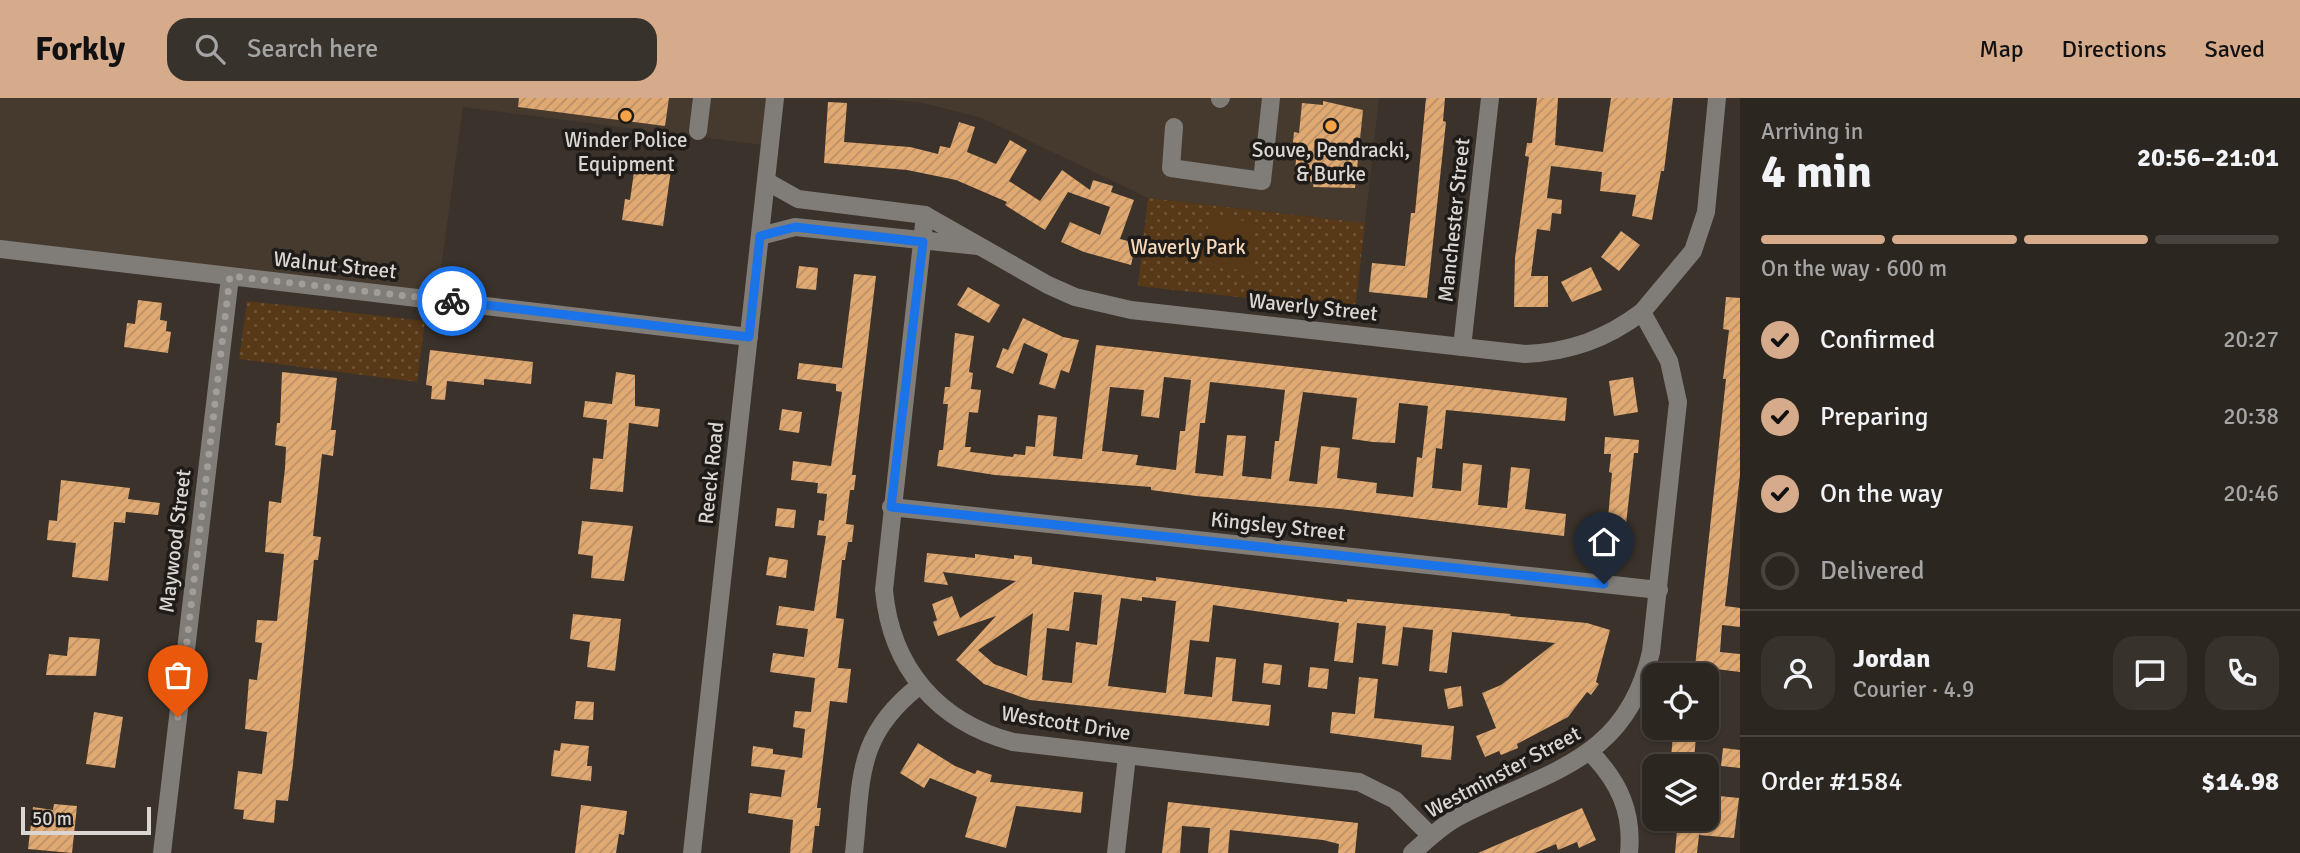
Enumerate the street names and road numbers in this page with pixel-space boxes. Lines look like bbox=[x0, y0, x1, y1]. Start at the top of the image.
street label: Manchester Street bbox=[1432, 137, 1476, 303]
street label: Walnut Street bbox=[272, 246, 398, 284]
street label: Waverly Street bbox=[1247, 287, 1379, 327]
street label: Reeck Road bbox=[693, 420, 729, 526]
street label: Maywood Street bbox=[153, 468, 197, 614]
street label: Kingsley Street bbox=[1209, 506, 1347, 546]
street label: Westcott Drive bbox=[999, 700, 1133, 746]
street label: Westminster Street bbox=[1421, 720, 1585, 824]

